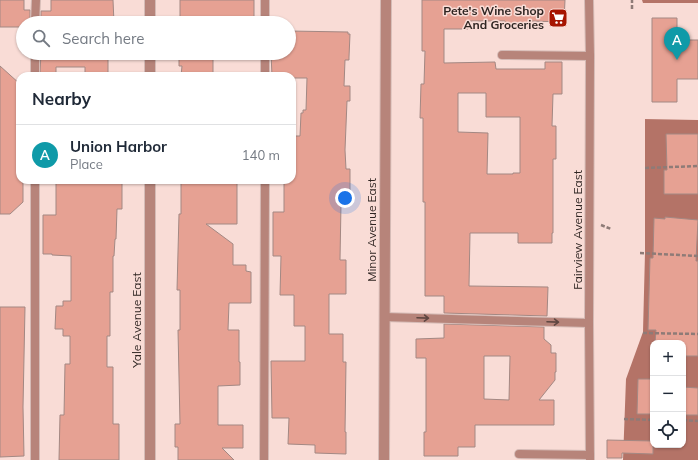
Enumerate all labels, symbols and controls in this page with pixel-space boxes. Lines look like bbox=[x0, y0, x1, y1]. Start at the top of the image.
place label: Pete's Wine Shop And Groceries bbox=[443, 3, 544, 32]
supermarket icon: Pete's Wine Shop And Groceries bbox=[547, 7, 569, 29]
search box bbox=[16, 16, 296, 60]
icon: search bbox=[30, 27, 52, 49]
pin: A bbox=[664, 27, 690, 60]
text: Search here bbox=[62, 29, 144, 48]
text: Nearby bbox=[32, 88, 91, 109]
text: Union Harbor bbox=[70, 137, 167, 156]
text: A bbox=[40, 147, 50, 163]
text: 140 m bbox=[242, 147, 280, 163]
text: Place bbox=[70, 156, 103, 172]
street label: Fairview Avenue East bbox=[570, 170, 585, 290]
street label: Minor Avenue East bbox=[364, 178, 379, 282]
your location bbox=[335, 188, 355, 208]
street label: Yale Avenue East bbox=[129, 272, 144, 369]
one-way arrow bbox=[416, 314, 429, 322]
one-way arrow bbox=[546, 318, 559, 326]
map controls bbox=[650, 340, 686, 448]
button: + bbox=[650, 340, 686, 376]
button: − bbox=[650, 376, 686, 412]
button: locate bbox=[650, 412, 686, 448]

